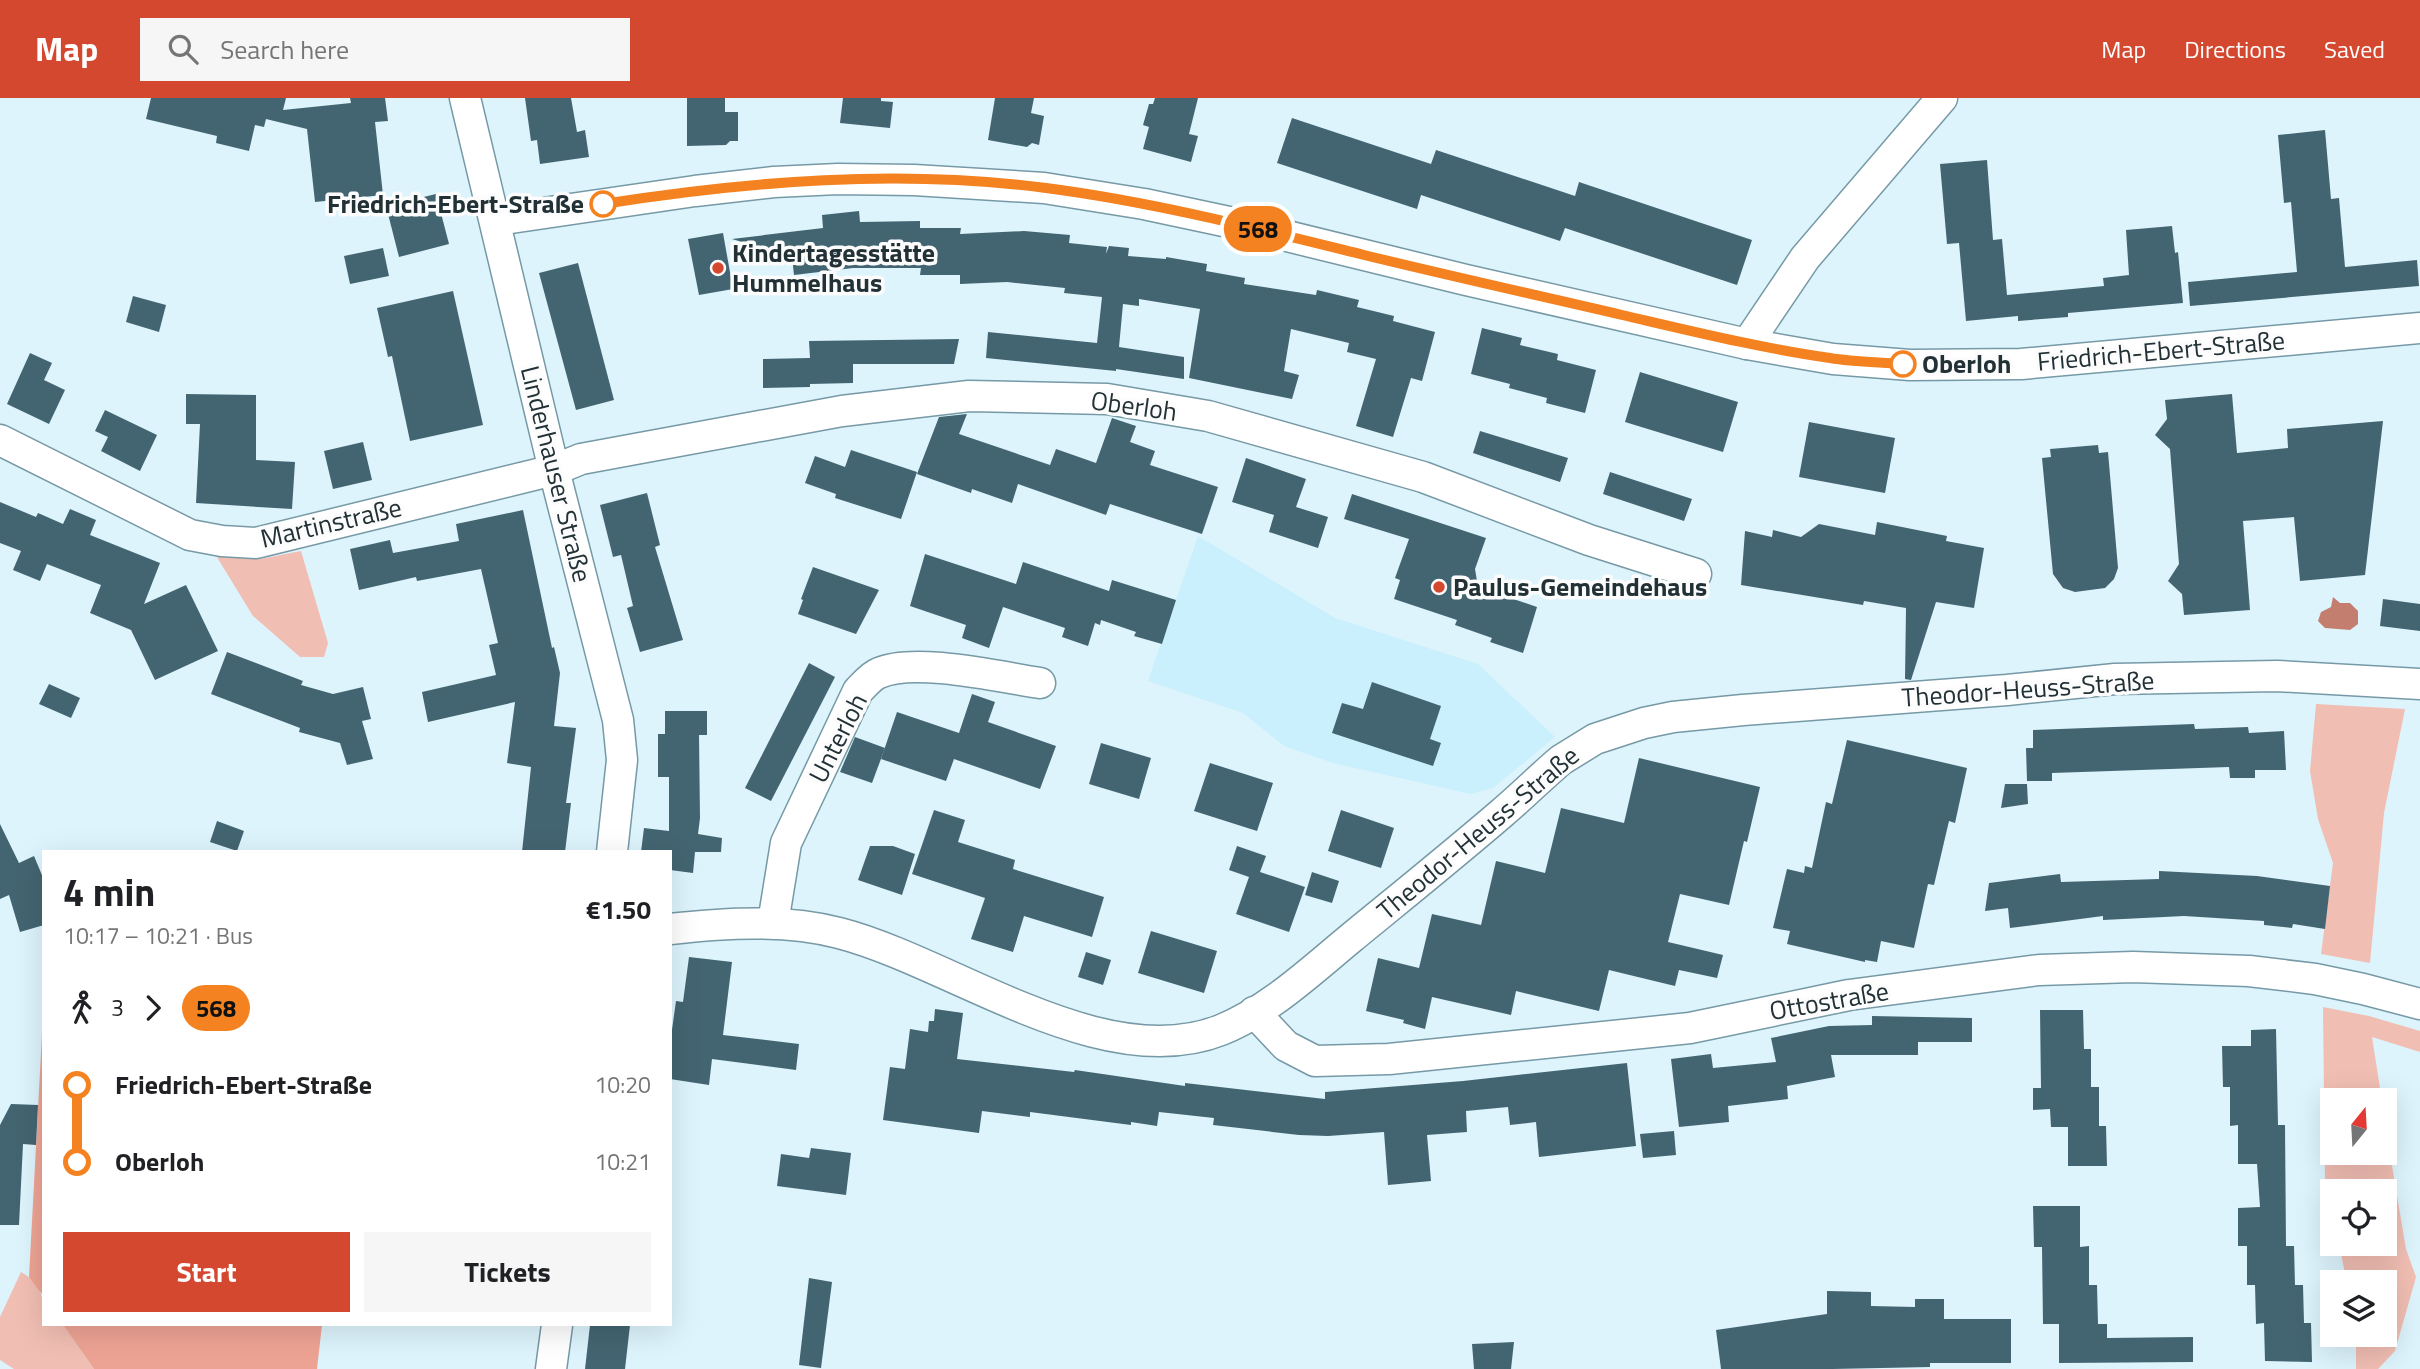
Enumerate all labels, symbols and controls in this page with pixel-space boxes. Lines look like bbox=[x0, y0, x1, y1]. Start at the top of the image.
search box bbox=[140, 18, 630, 81]
text: Map bbox=[35, 24, 98, 74]
icon: search bbox=[164, 30, 202, 68]
text: Search here bbox=[220, 30, 349, 69]
text: Map bbox=[2101, 31, 2146, 67]
text: Directions bbox=[2184, 31, 2286, 67]
text: Saved bbox=[2324, 31, 2385, 67]
place label: Friedrich-Ebert-Straße bbox=[327, 184, 584, 223]
marker: Friedrich-Ebert-Straße bbox=[590, 191, 616, 217]
line badge: 568 bbox=[1218, 206, 1298, 252]
text: 568 bbox=[1238, 211, 1278, 247]
place label: Kindertagesstätte Hummelhaus bbox=[732, 233, 935, 302]
marker: Kindertagesstätte Hummelhaus bbox=[710, 260, 726, 276]
street label: Friedrich-Ebert-Straße bbox=[2035, 320, 2286, 381]
place label: Oberloh bbox=[1922, 344, 2011, 383]
marker: Oberloh bbox=[1890, 351, 1916, 377]
street label: Linderhauser Straße bbox=[511, 362, 602, 586]
street label: Oberloh bbox=[1088, 380, 1180, 431]
street label: Martinstraße bbox=[256, 487, 405, 558]
place label: Paulus-Gemeindehaus bbox=[1453, 567, 1707, 606]
marker: Paulus-Gemeindehaus bbox=[1431, 579, 1447, 595]
street label: Theodor-Heuss-Straße bbox=[1900, 660, 2156, 717]
street label: Unterloh bbox=[798, 686, 877, 789]
street label: Theodor-Heuss-Straße bbox=[1368, 736, 1587, 929]
text: 4 min bbox=[63, 863, 155, 921]
text: €1.50 bbox=[586, 890, 651, 929]
text: 10:17 – 10:21 · Bus bbox=[63, 918, 253, 953]
street label: Ottostraße bbox=[1766, 971, 1892, 1030]
icon: walk bbox=[63, 989, 101, 1027]
icon: forward bbox=[134, 989, 172, 1027]
text: 3 bbox=[111, 990, 124, 1025]
text: 568 bbox=[196, 990, 236, 1026]
text: Friedrich-Ebert-Straße bbox=[115, 1065, 372, 1104]
text: 10:20 bbox=[594, 1067, 651, 1102]
north arrow bbox=[2320, 1088, 2398, 1166]
map controls bbox=[2320, 1088, 2397, 1347]
text: Oberloh bbox=[115, 1142, 204, 1181]
text: 10:21 bbox=[594, 1144, 651, 1179]
button: locate bbox=[2320, 1179, 2397, 1256]
button: Start bbox=[63, 1232, 350, 1312]
button: Tickets bbox=[364, 1232, 651, 1312]
button: layers bbox=[2320, 1270, 2397, 1347]

